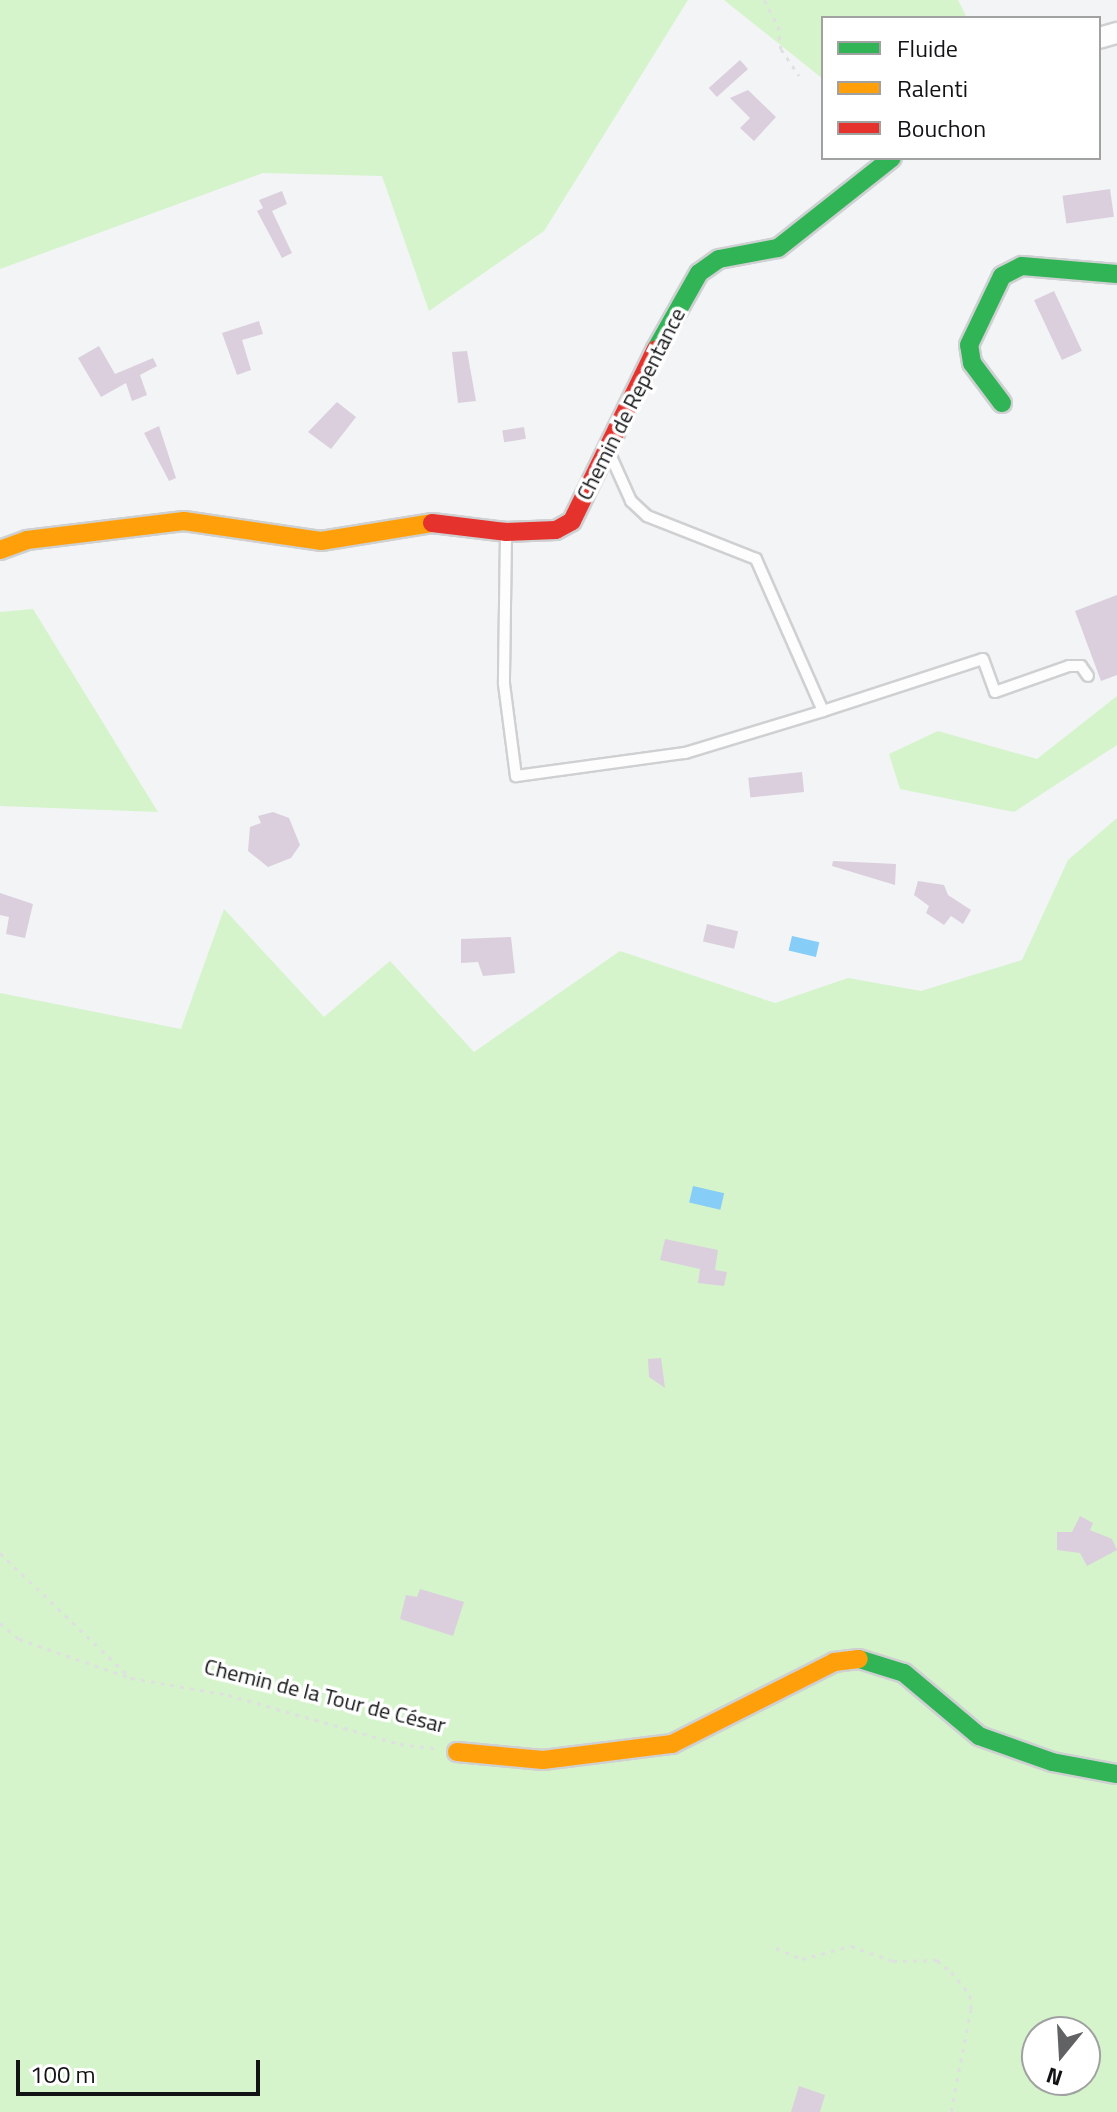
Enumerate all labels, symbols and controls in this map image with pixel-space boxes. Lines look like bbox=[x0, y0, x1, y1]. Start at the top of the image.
legend bbox=[821, 16, 1101, 160]
text: Fluide bbox=[897, 30, 958, 66]
text: Ralenti bbox=[897, 70, 968, 106]
text: Bouchon bbox=[897, 110, 986, 146]
street label: Chemin de Repentance bbox=[571, 303, 691, 505]
street label: Chemin de la Tour de César bbox=[202, 1653, 448, 1739]
north arrow bbox=[1021, 2016, 1101, 2096]
scale bar bbox=[20, 2044, 264, 2094]
text: 100 m bbox=[30, 2056, 96, 2092]
text: N bbox=[1042, 2058, 1067, 2095]

